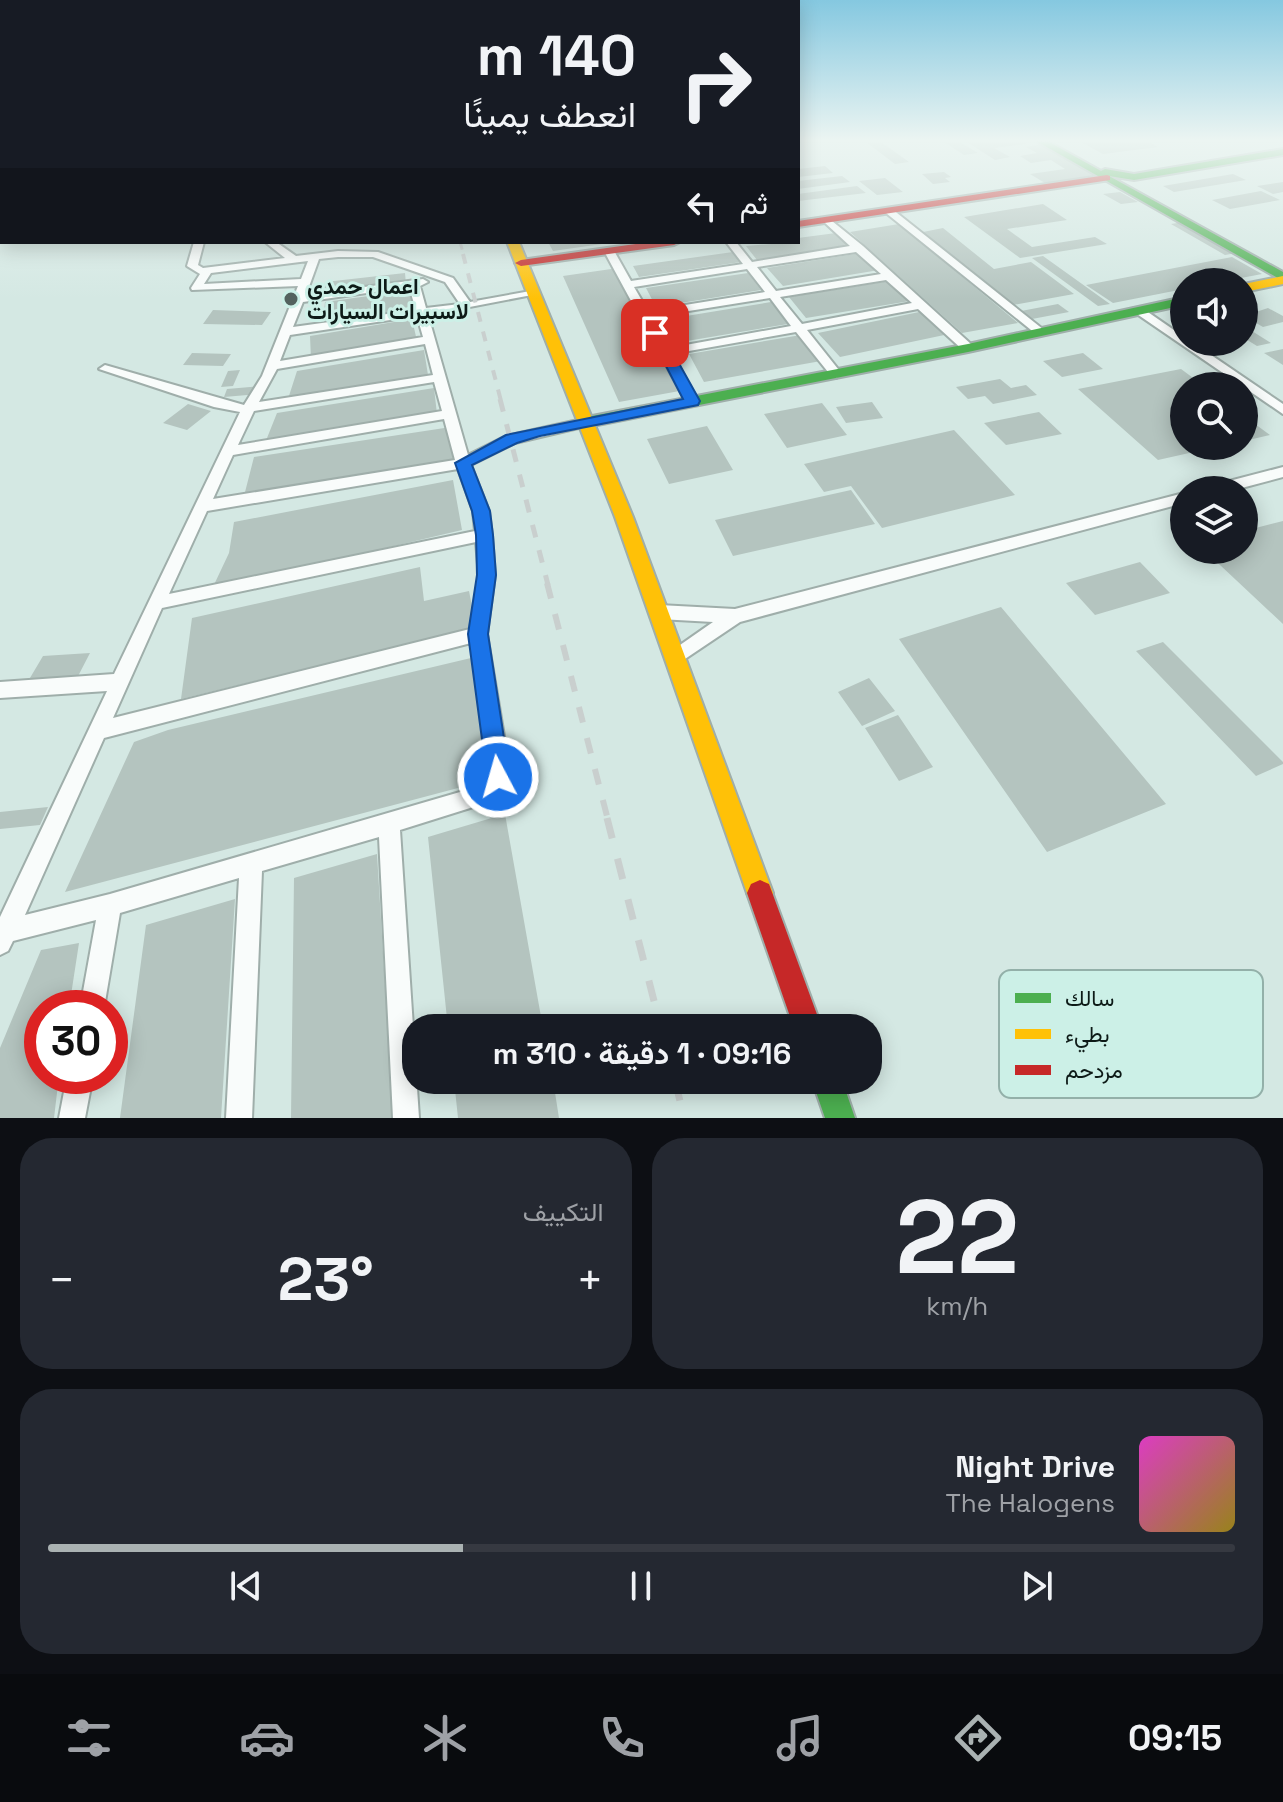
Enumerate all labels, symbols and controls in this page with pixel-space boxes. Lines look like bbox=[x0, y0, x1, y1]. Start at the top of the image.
text: 140 m bbox=[477, 20, 636, 91]
icon: right bbox=[664, 32, 768, 136]
text: انعطف يمينًا bbox=[463, 92, 636, 138]
icon: left bbox=[680, 184, 724, 228]
text: ثم bbox=[740, 184, 768, 223]
map controls bbox=[1170, 268, 1258, 564]
button: sound bbox=[1170, 268, 1258, 356]
place label: اعمال حمدي لاسبيرات السيارات bbox=[307, 272, 469, 325]
marker: اعمال حمدي لاسبيرات السيارات bbox=[282, 290, 300, 308]
pin bbox=[621, 299, 689, 367]
icon: arrive bbox=[633, 311, 677, 355]
button: search bbox=[1170, 372, 1258, 460]
button: layers bbox=[1170, 476, 1258, 564]
position arrow bbox=[456, 735, 540, 819]
legend bbox=[999, 970, 1263, 1098]
text: سالك bbox=[1065, 984, 1114, 1012]
speed limit sign: 30 bbox=[24, 990, 128, 1094]
text: بطيء bbox=[1065, 1020, 1110, 1053]
text: 09:16 · 1 دقيقة · 310 m bbox=[493, 1034, 791, 1073]
text: مزدحم bbox=[1065, 1056, 1123, 1085]
text: 22 bbox=[895, 1171, 1019, 1303]
text: التكييف bbox=[523, 1195, 604, 1229]
text: 23° bbox=[278, 1241, 374, 1318]
text: − bbox=[48, 1252, 75, 1308]
text: + bbox=[576, 1252, 603, 1308]
text: km/h bbox=[926, 1289, 988, 1323]
text: Night Drive bbox=[955, 1447, 1115, 1486]
text: The Halogens bbox=[946, 1486, 1115, 1520]
icon: previous bbox=[224, 1564, 268, 1608]
icon: pause bbox=[619, 1564, 663, 1608]
icon: next bbox=[1015, 1564, 1059, 1608]
icon: filters bbox=[61, 1710, 117, 1766]
icon: car bbox=[239, 1710, 295, 1766]
icon: climate bbox=[417, 1710, 473, 1766]
icon: phone bbox=[594, 1710, 650, 1766]
icon: music bbox=[772, 1710, 828, 1766]
icon: directions bbox=[950, 1710, 1006, 1766]
text: 09:15 bbox=[1128, 1715, 1222, 1761]

